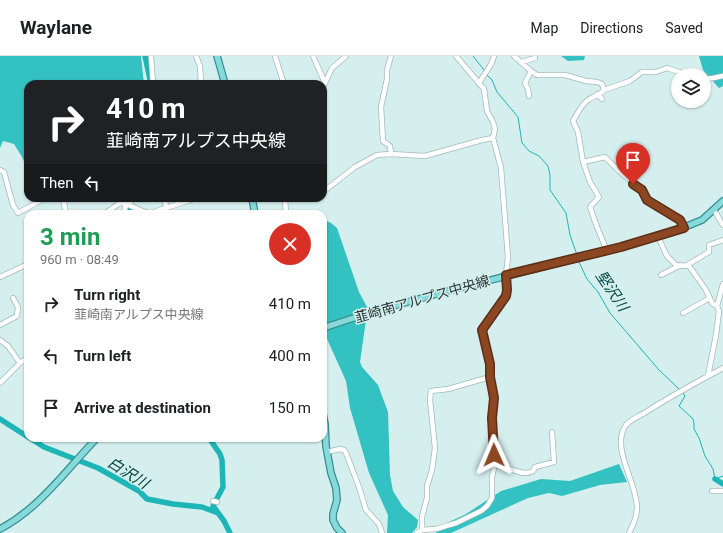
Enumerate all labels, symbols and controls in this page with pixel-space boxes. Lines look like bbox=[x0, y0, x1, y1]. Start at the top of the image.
text: Waylane bbox=[20, 16, 92, 39]
text: Map bbox=[531, 20, 558, 36]
text: Directions bbox=[580, 20, 643, 36]
text: Saved bbox=[665, 20, 703, 36]
map controls bbox=[671, 68, 711, 108]
button: layers bbox=[671, 68, 711, 108]
text: 410 m bbox=[106, 92, 185, 125]
icon: right bbox=[40, 96, 92, 148]
text: 韮崎南アルプス中央線 bbox=[106, 130, 286, 151]
pin bbox=[616, 143, 650, 184]
icon: arrive bbox=[622, 149, 644, 171]
icon: left bbox=[81, 172, 103, 194]
text: Then bbox=[40, 174, 73, 192]
text: 3 min bbox=[40, 223, 100, 251]
button: close bbox=[269, 223, 311, 265]
text: 960 m · 08:49 bbox=[40, 252, 119, 267]
water label: 堅沢川 bbox=[592, 267, 633, 316]
street label: 韮崎南アルプス中央線 bbox=[353, 272, 491, 326]
text: Turn right bbox=[74, 286, 140, 304]
icon: right bbox=[40, 293, 62, 315]
text: 410 m bbox=[269, 295, 311, 313]
text: 韮崎南アルプス中央線 bbox=[74, 307, 204, 322]
icon: left bbox=[40, 345, 62, 367]
text: Turn left bbox=[74, 347, 131, 365]
text: 400 m bbox=[269, 347, 311, 365]
icon: arrive bbox=[40, 397, 62, 419]
text: Arrive at destination bbox=[74, 399, 211, 417]
text: 150 m bbox=[269, 399, 311, 417]
position arrow bbox=[473, 434, 515, 476]
water label: 白沢川 bbox=[104, 453, 154, 494]

